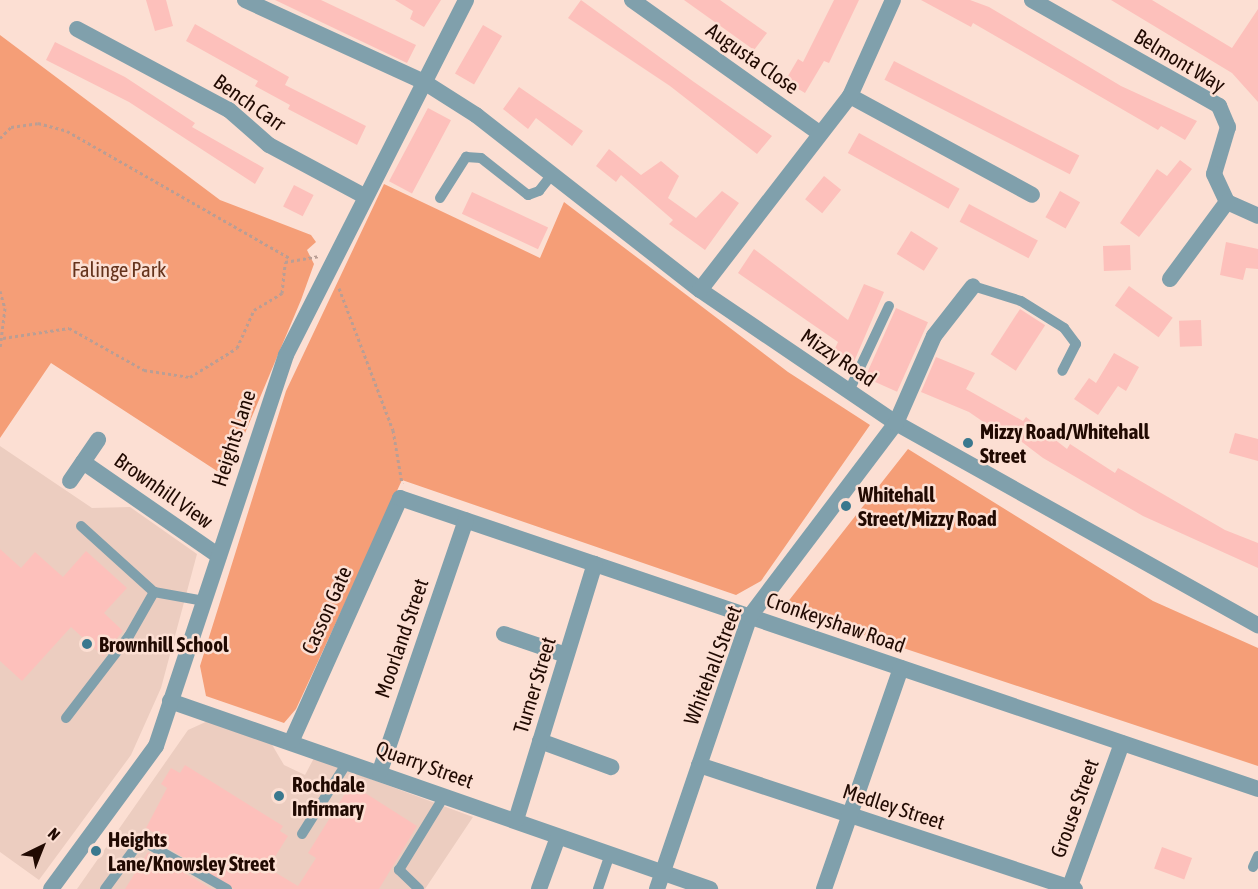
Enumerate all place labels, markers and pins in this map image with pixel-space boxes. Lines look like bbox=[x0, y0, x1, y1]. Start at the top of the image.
place label: Mizzy Road/Whitehall Street bbox=[980, 418, 1149, 468]
marker: Mizzy Road/Whitehall Street bbox=[961, 436, 975, 450]
place label: Whitehall Street/Mizzy Road bbox=[858, 481, 997, 531]
marker: Whitehall Street/Mizzy Road bbox=[839, 499, 853, 513]
place label: Brownhill School bbox=[99, 631, 229, 657]
marker: Brownhill School bbox=[80, 637, 94, 651]
place label: Rochdale Infirmary bbox=[292, 771, 365, 821]
marker: Rochdale Infirmary bbox=[270, 787, 288, 805]
place label: Heights Lane/Knowsley Street bbox=[108, 826, 275, 876]
marker: Heights Lane/Knowsley Street bbox=[89, 844, 103, 858]

